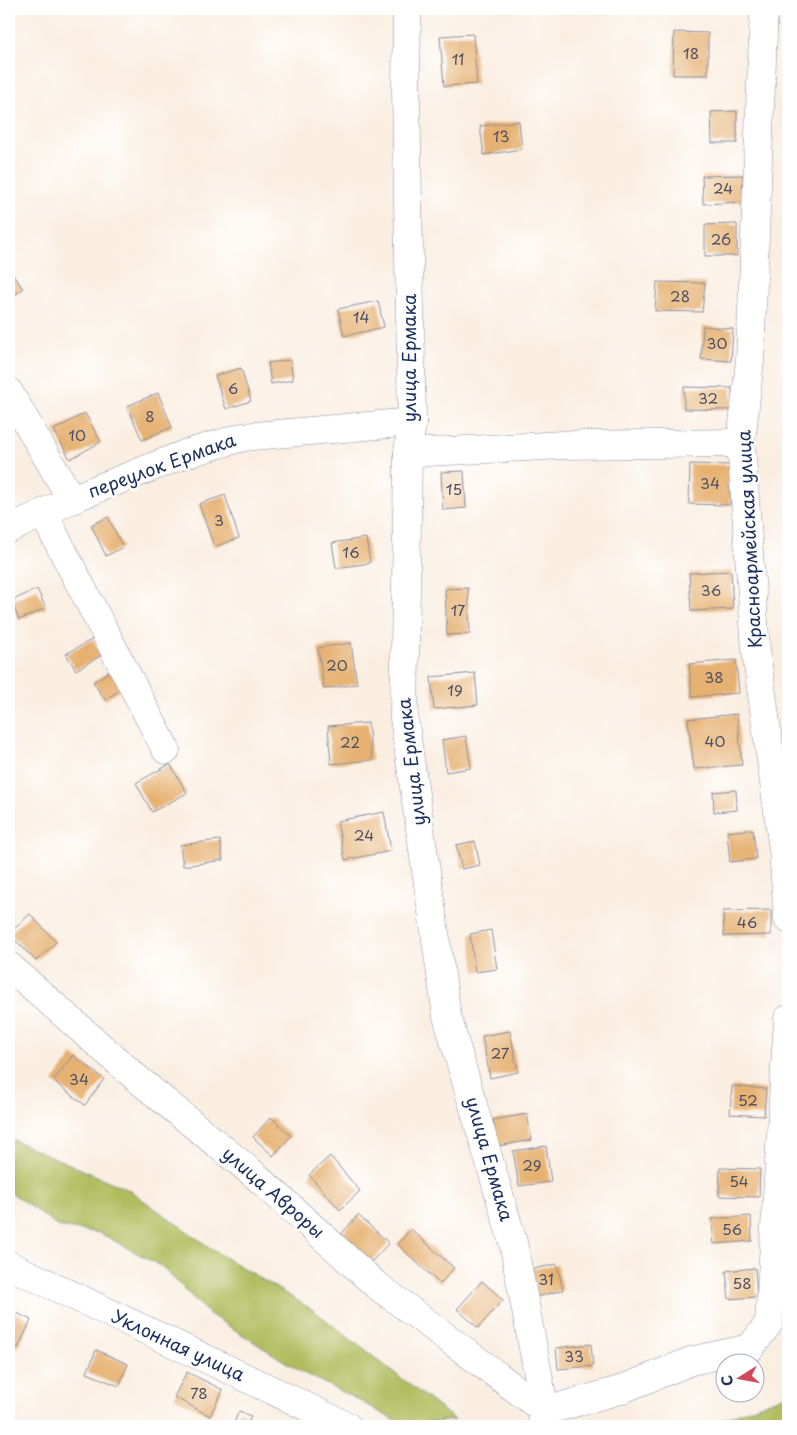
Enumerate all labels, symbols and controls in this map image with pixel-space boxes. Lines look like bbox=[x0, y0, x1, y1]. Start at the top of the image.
house number: 18 bbox=[683, 41, 699, 64]
house number: 11 bbox=[452, 47, 464, 70]
house number: 13 bbox=[493, 124, 509, 147]
house number: 24 bbox=[713, 176, 733, 199]
house number: 26 bbox=[711, 227, 731, 250]
house number: 28 bbox=[670, 284, 690, 307]
street label: улица Ермака bbox=[395, 293, 422, 422]
house number: 14 bbox=[353, 305, 369, 328]
house number: 30 bbox=[707, 331, 727, 354]
house number: 6 bbox=[228, 376, 238, 399]
house number: 32 bbox=[698, 386, 718, 409]
house number: 8 bbox=[145, 404, 155, 427]
house number: 10 bbox=[68, 423, 86, 446]
street label: переулок Ермака bbox=[84, 425, 240, 504]
street label: Красноармейская улица bbox=[729, 429, 768, 649]
house number: 34 bbox=[700, 471, 720, 494]
house number: 15 bbox=[446, 477, 462, 500]
house number: 3 bbox=[214, 508, 224, 531]
house number: 16 bbox=[342, 540, 360, 563]
house number: 36 bbox=[701, 578, 721, 601]
house number: 17 bbox=[451, 598, 465, 621]
house number: 20 bbox=[326, 653, 348, 676]
house number: 38 bbox=[704, 665, 724, 688]
house number: 19 bbox=[447, 678, 463, 701]
street label: улица Ермака bbox=[389, 696, 432, 828]
house number: 40 bbox=[705, 729, 725, 752]
house number: 22 bbox=[340, 730, 360, 753]
house number: 24 bbox=[354, 823, 374, 846]
house number: 46 bbox=[737, 910, 757, 933]
house number: 27 bbox=[491, 1041, 510, 1064]
house number: 34 bbox=[69, 1067, 89, 1090]
house number: 52 bbox=[738, 1088, 758, 1111]
street label: улица Ермака bbox=[460, 1093, 521, 1225]
street label: улица Авроры bbox=[217, 1140, 331, 1244]
house number: 29 bbox=[522, 1153, 542, 1176]
house number: 54 bbox=[729, 1169, 749, 1192]
house number: 56 bbox=[722, 1217, 742, 1240]
house number: 31 bbox=[538, 1267, 554, 1290]
house number: 58 bbox=[732, 1271, 752, 1294]
street label: Уклонная улица bbox=[108, 1302, 250, 1388]
house number: 33 bbox=[564, 1344, 584, 1367]
north arrow bbox=[714, 1352, 764, 1402]
text: С bbox=[715, 1373, 738, 1388]
house number: 78 bbox=[190, 1381, 208, 1404]

